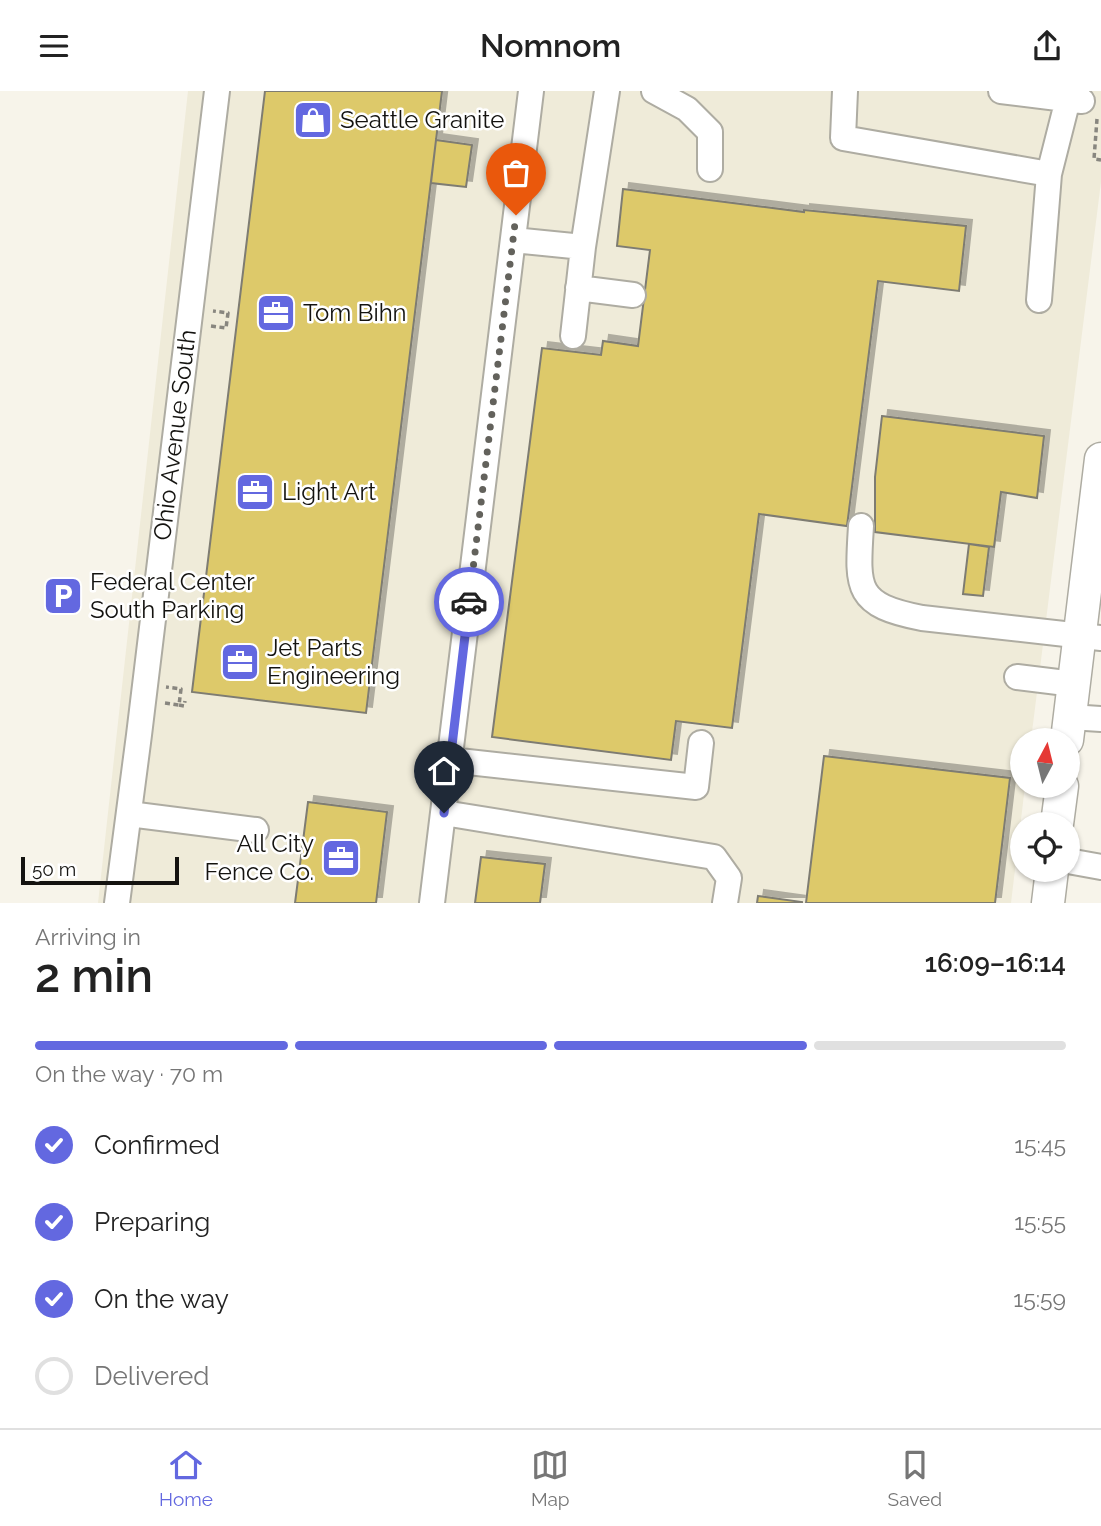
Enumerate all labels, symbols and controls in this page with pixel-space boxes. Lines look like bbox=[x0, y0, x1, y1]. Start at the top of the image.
icon: menu bbox=[35, 27, 73, 65]
text: Nomnom bbox=[480, 27, 621, 64]
icon: share bbox=[1028, 27, 1066, 65]
shop icon: Seattle Granite bbox=[292, 99, 334, 141]
place label: Seattle Granite bbox=[340, 105, 504, 134]
pin bbox=[486, 143, 546, 215]
icon: bag bbox=[497, 154, 535, 192]
office icon: Tom Bihn bbox=[255, 292, 297, 334]
place label: Tom Bihn bbox=[303, 298, 407, 327]
street label: Ohio Avenue South bbox=[147, 328, 202, 542]
office icon: Light Art bbox=[234, 471, 276, 513]
place label: Light Art bbox=[282, 477, 376, 506]
place label: Federal Center South Parking bbox=[90, 567, 255, 624]
courier bbox=[434, 567, 504, 637]
parking icon: Federal Center South Parking bbox=[42, 575, 84, 617]
icon: car bbox=[450, 583, 488, 621]
place label: Jet Parts Engineering bbox=[267, 633, 400, 690]
office icon: Jet Parts Engineering bbox=[219, 641, 261, 683]
north arrow bbox=[1010, 728, 1080, 798]
map controls bbox=[1010, 728, 1080, 882]
pin bbox=[414, 741, 474, 813]
icon: home bbox=[425, 752, 463, 790]
button: locate bbox=[1010, 812, 1080, 882]
place label: All City Fence Co. bbox=[205, 829, 314, 886]
office icon: All City Fence Co. bbox=[320, 837, 362, 879]
scale bar bbox=[21, 854, 178, 886]
text: 50 m bbox=[32, 858, 76, 880]
text: Arriving in bbox=[35, 923, 141, 950]
text: 16:09–16:14 bbox=[925, 948, 1066, 978]
text: 2 min bbox=[35, 949, 153, 1003]
text: On the way · 70 m bbox=[35, 1060, 223, 1087]
icon: check bbox=[35, 1126, 73, 1164]
text: Confirmed bbox=[94, 1130, 220, 1160]
text: 15:45 bbox=[1014, 1131, 1066, 1158]
icon: check bbox=[35, 1203, 73, 1241]
text: Preparing bbox=[94, 1207, 210, 1237]
text: 15:55 bbox=[1014, 1208, 1066, 1235]
icon: check bbox=[35, 1280, 73, 1318]
text: On the way bbox=[94, 1284, 229, 1314]
text: 15:59 bbox=[1013, 1285, 1066, 1312]
text: Delivered bbox=[94, 1361, 209, 1391]
tab: Home bbox=[159, 1446, 213, 1510]
tab: Map bbox=[531, 1446, 570, 1510]
tab: Saved bbox=[888, 1446, 942, 1510]

